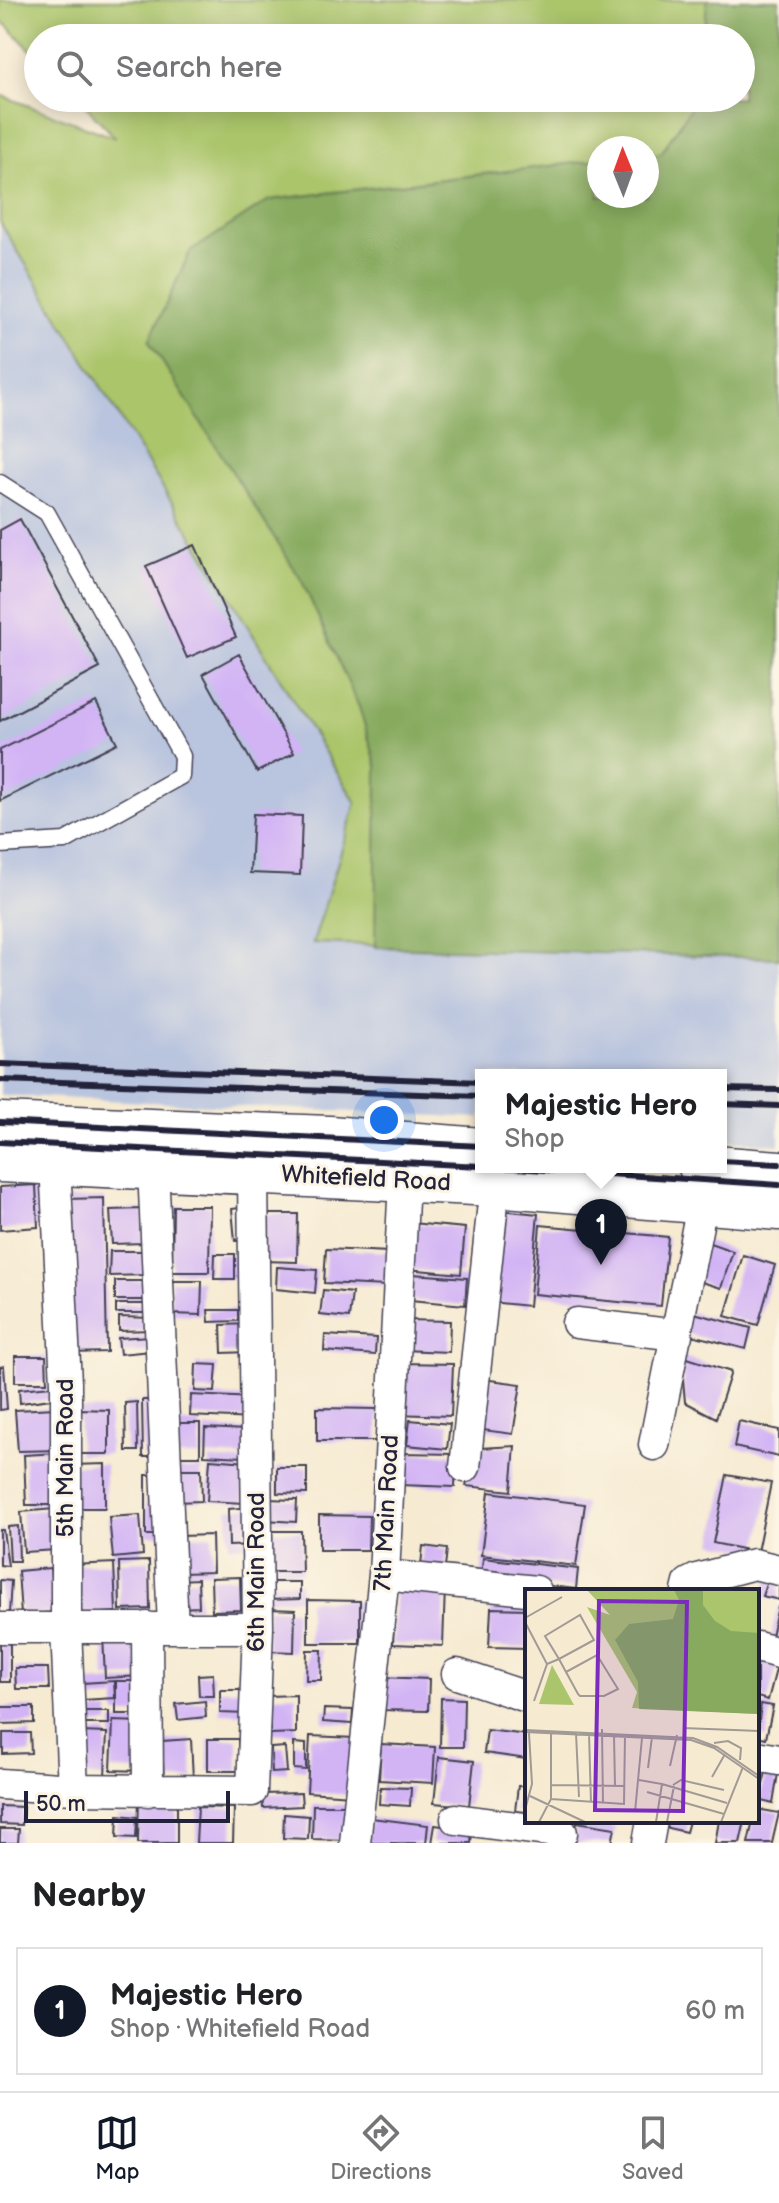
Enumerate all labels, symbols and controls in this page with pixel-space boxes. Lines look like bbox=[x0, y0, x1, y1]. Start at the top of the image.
search box bbox=[24, 24, 755, 112]
icon: search bbox=[52, 46, 96, 90]
text: Search here bbox=[116, 50, 282, 86]
north arrow bbox=[587, 136, 659, 208]
popup bbox=[475, 1069, 727, 1173]
text: Majestic Hero bbox=[505, 1088, 697, 1124]
your location bbox=[364, 1100, 404, 1140]
text: Shop bbox=[505, 1124, 565, 1155]
street label: Whitefield Road bbox=[280, 1160, 452, 1197]
pin: 1 bbox=[575, 1199, 627, 1265]
street label: 5th Main Road bbox=[51, 1379, 80, 1537]
street label: 7th Main Road bbox=[368, 1434, 405, 1592]
street label: 6th Main Road bbox=[242, 1492, 271, 1652]
inset map bbox=[525, 1589, 759, 1823]
scale bar bbox=[24, 1787, 230, 1823]
text: 50 m bbox=[36, 1791, 86, 1818]
text: Nearby bbox=[32, 1875, 146, 1916]
text: Majestic Hero bbox=[110, 1978, 303, 2014]
text: 1 bbox=[55, 1996, 65, 2027]
text: 60 m bbox=[685, 1996, 745, 2027]
text: Shop · Whitefield Road bbox=[110, 2014, 370, 2045]
tab: Map bbox=[95, 2111, 140, 2186]
tab: Directions bbox=[330, 2111, 431, 2186]
tab: Saved bbox=[622, 2111, 684, 2186]

